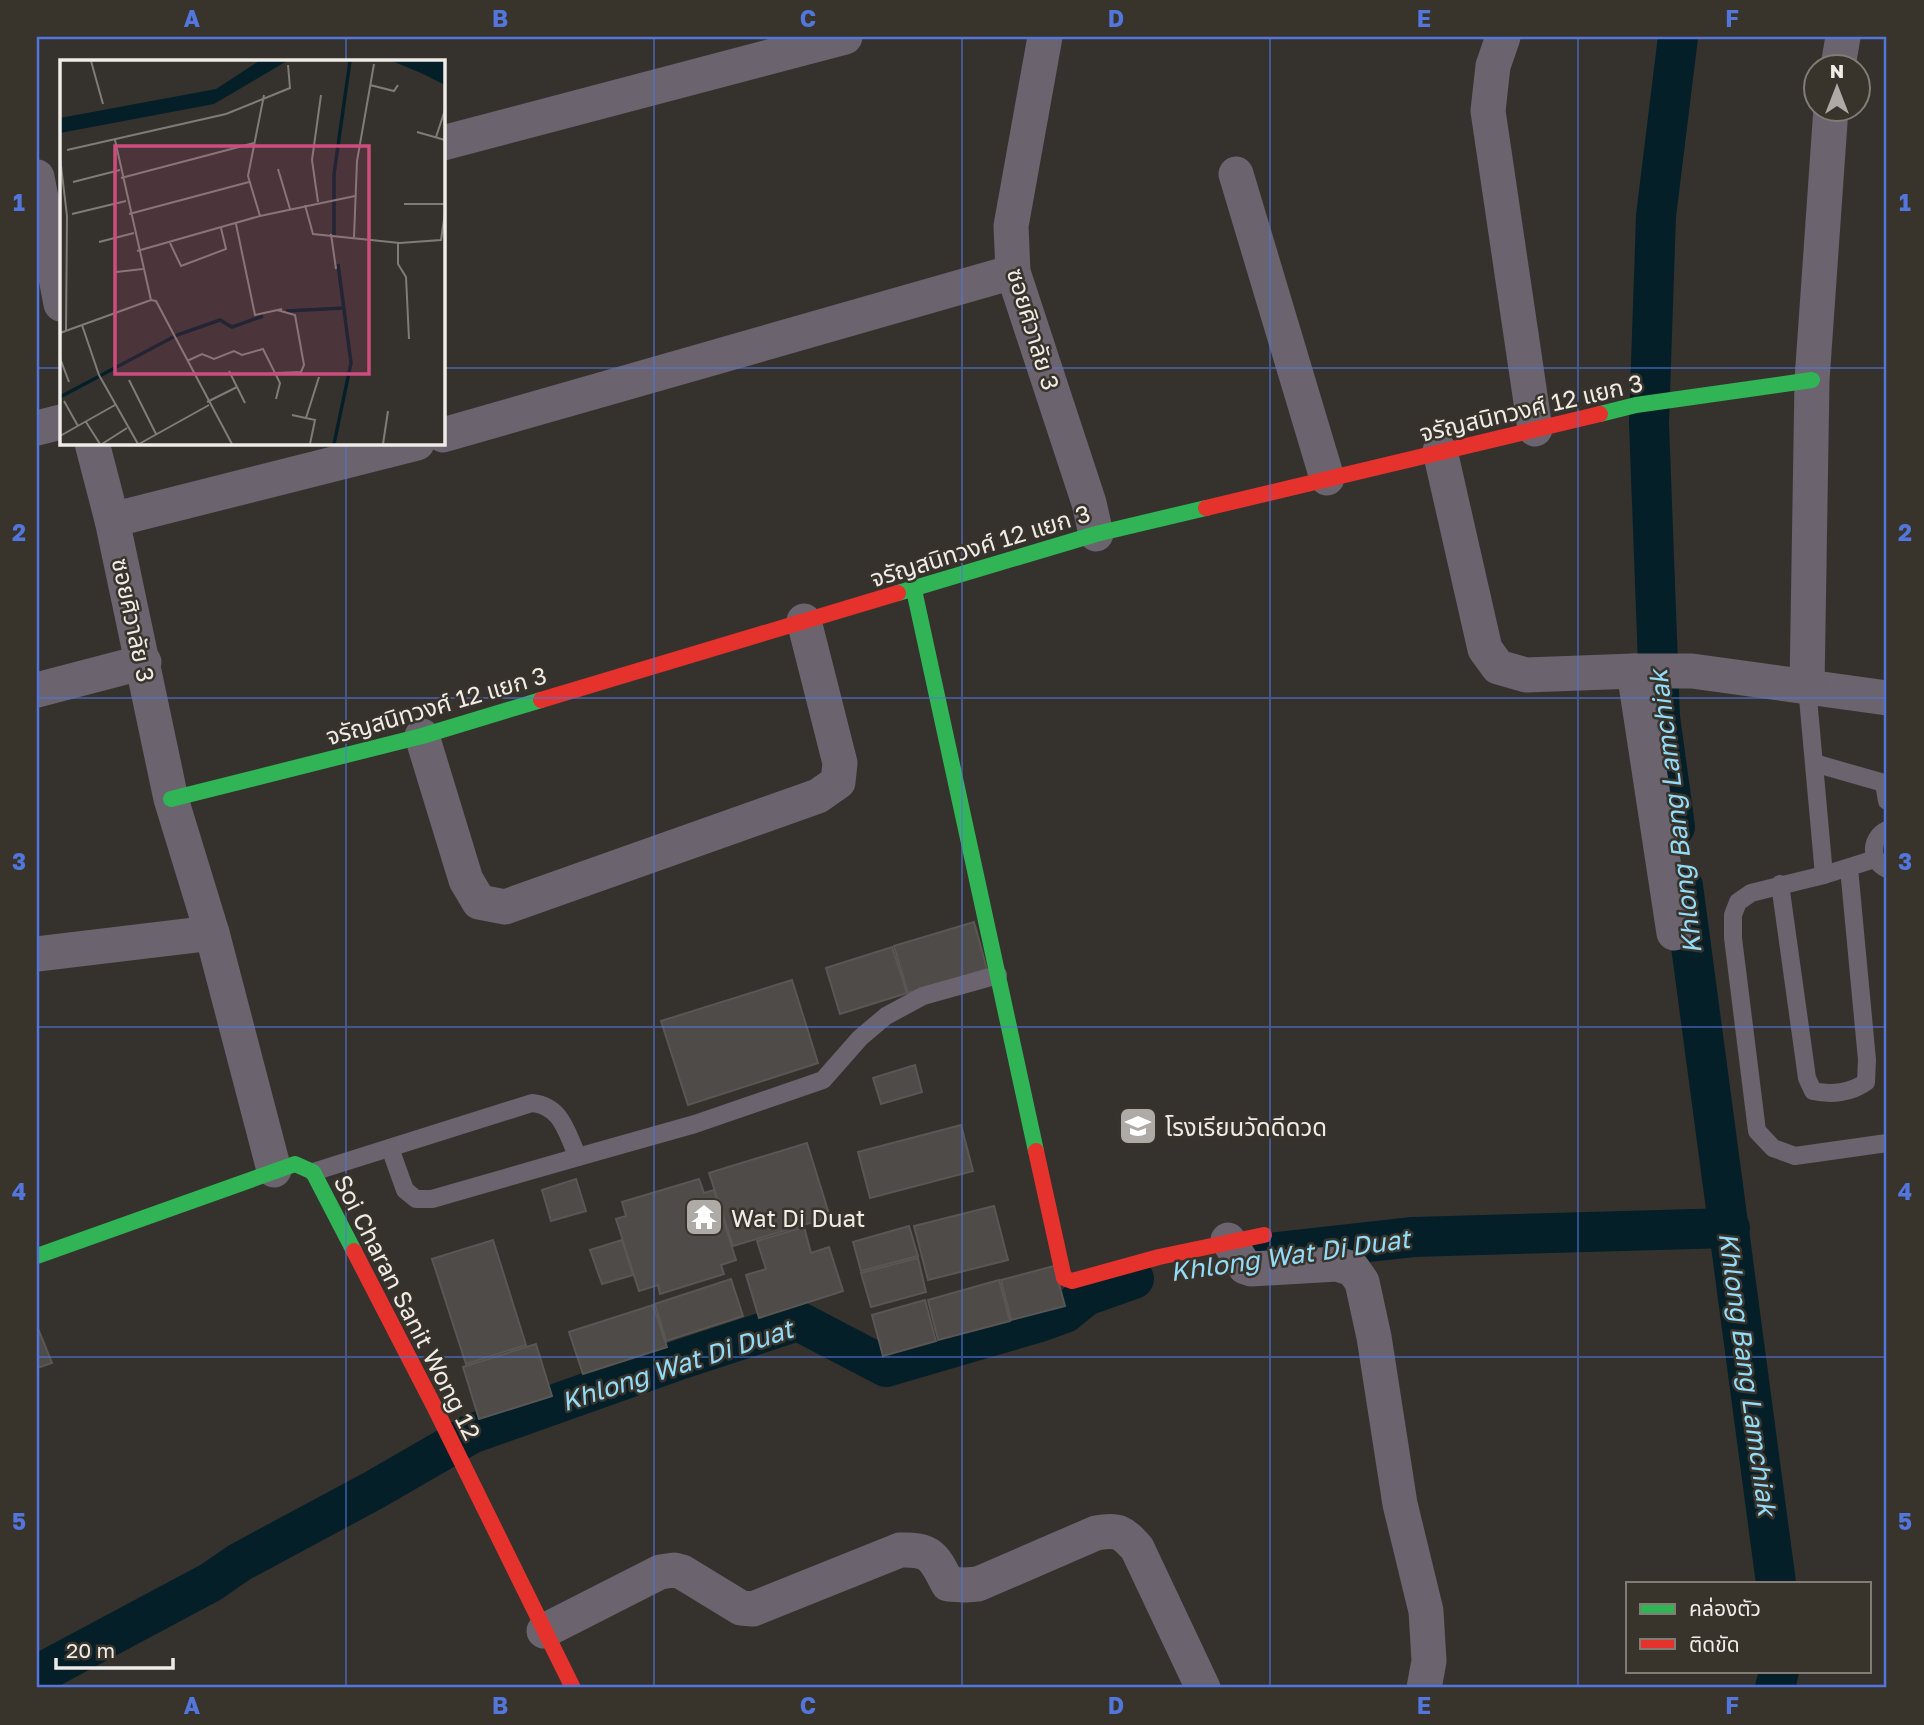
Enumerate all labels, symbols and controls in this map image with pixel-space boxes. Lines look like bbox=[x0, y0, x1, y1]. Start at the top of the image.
text: A bbox=[184, 4, 201, 32]
text: B bbox=[492, 4, 508, 32]
text: C bbox=[800, 4, 816, 32]
text: D bbox=[1108, 4, 1124, 32]
text: E bbox=[1417, 4, 1431, 32]
text: F bbox=[1725, 4, 1739, 32]
north arrow bbox=[1801, 52, 1871, 122]
text: N bbox=[1830, 59, 1844, 82]
inset map bbox=[60, 60, 444, 444]
text: 1 bbox=[13, 188, 25, 216]
text: 1 bbox=[1899, 188, 1911, 216]
street label: ซอยศิวาลัย 3 bbox=[1002, 265, 1066, 393]
street label: จรัญสนิทวงศ์ 12 แยก 3 bbox=[1417, 367, 1645, 447]
street label: จรัญสนิทวงศ์ 12 แยก 3 bbox=[867, 498, 1093, 592]
text: 2 bbox=[12, 518, 26, 546]
text: 2 bbox=[1898, 518, 1912, 546]
street label: ซอยศิวาลัย 3 bbox=[107, 555, 161, 685]
street label: จรัญสนิทวงศ์ 12 แยก 3 bbox=[322, 660, 550, 750]
water label: Khlong Bang Lamchiak bbox=[1642, 666, 1708, 956]
text: 3 bbox=[12, 847, 26, 875]
text: 3 bbox=[1898, 847, 1912, 875]
school or university icon: โรงเรียนวัดดีดวด bbox=[1117, 1105, 1159, 1147]
place label: โรงเรียนวัดดีดวด bbox=[1165, 1112, 1327, 1141]
street label: Soi Charan Sanit Wong 12 bbox=[328, 1170, 488, 1444]
text: 4 bbox=[12, 1177, 26, 1205]
text: 4 bbox=[1898, 1177, 1912, 1205]
temple icon: Wat Di Duat bbox=[683, 1196, 725, 1238]
place label: Wat Di Duat bbox=[731, 1203, 865, 1232]
water label: Khlong Wat Di Duat bbox=[1168, 1222, 1414, 1287]
water label: Khlong Bang Lamchiak bbox=[1713, 1230, 1784, 1520]
water label: Khlong Wat Di Duat bbox=[557, 1312, 799, 1417]
text: 5 bbox=[12, 1507, 26, 1535]
text: 5 bbox=[1898, 1507, 1912, 1535]
legend bbox=[1626, 1582, 1871, 1672]
text: คล่องตัว bbox=[1689, 1595, 1761, 1621]
scale bar bbox=[56, 1627, 173, 1671]
text: ติดขัด bbox=[1689, 1631, 1740, 1657]
text: 20 m bbox=[66, 1637, 115, 1663]
text: A bbox=[184, 1691, 201, 1719]
text: B bbox=[492, 1691, 508, 1719]
text: C bbox=[800, 1691, 816, 1719]
text: D bbox=[1108, 1691, 1124, 1719]
text: E bbox=[1417, 1691, 1431, 1719]
text: F bbox=[1725, 1691, 1739, 1719]

